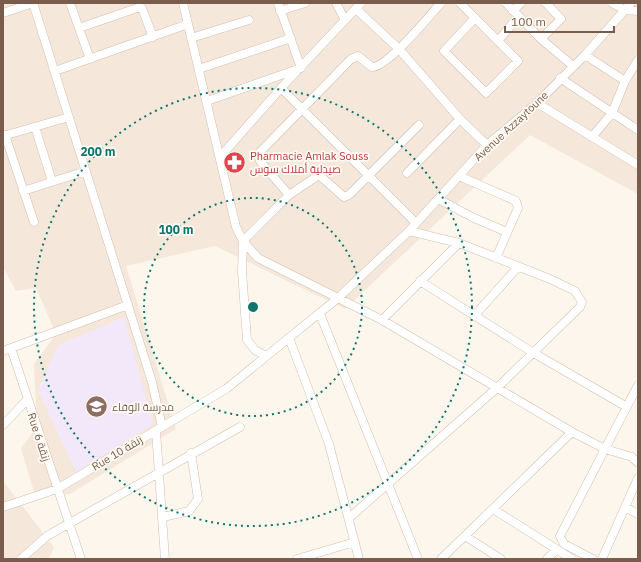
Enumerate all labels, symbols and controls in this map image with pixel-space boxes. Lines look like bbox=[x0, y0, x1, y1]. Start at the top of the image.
scale bar bbox=[505, 8, 614, 34]
text: 100 m bbox=[511, 14, 546, 29]
street label: Avenue Azzaytoune bbox=[471, 88, 551, 164]
text: 200 m bbox=[80, 144, 116, 159]
pharmacy icon: Pharmacie Amlak Souss صيدلية أملاك سوس bbox=[221, 149, 247, 175]
place label: Pharmacie Amlak Souss صيدلية أملاك سوس bbox=[250, 149, 369, 176]
text: 100 m bbox=[158, 222, 194, 237]
centre of rings bbox=[246, 300, 260, 314]
school or university icon: مدرسة الوفاء bbox=[84, 394, 110, 420]
place label: مدرسة الوفاء bbox=[112, 400, 174, 414]
street label: Rue 6 زنقة bbox=[25, 411, 53, 463]
street label: Rue 10 زنقة bbox=[89, 432, 145, 474]

